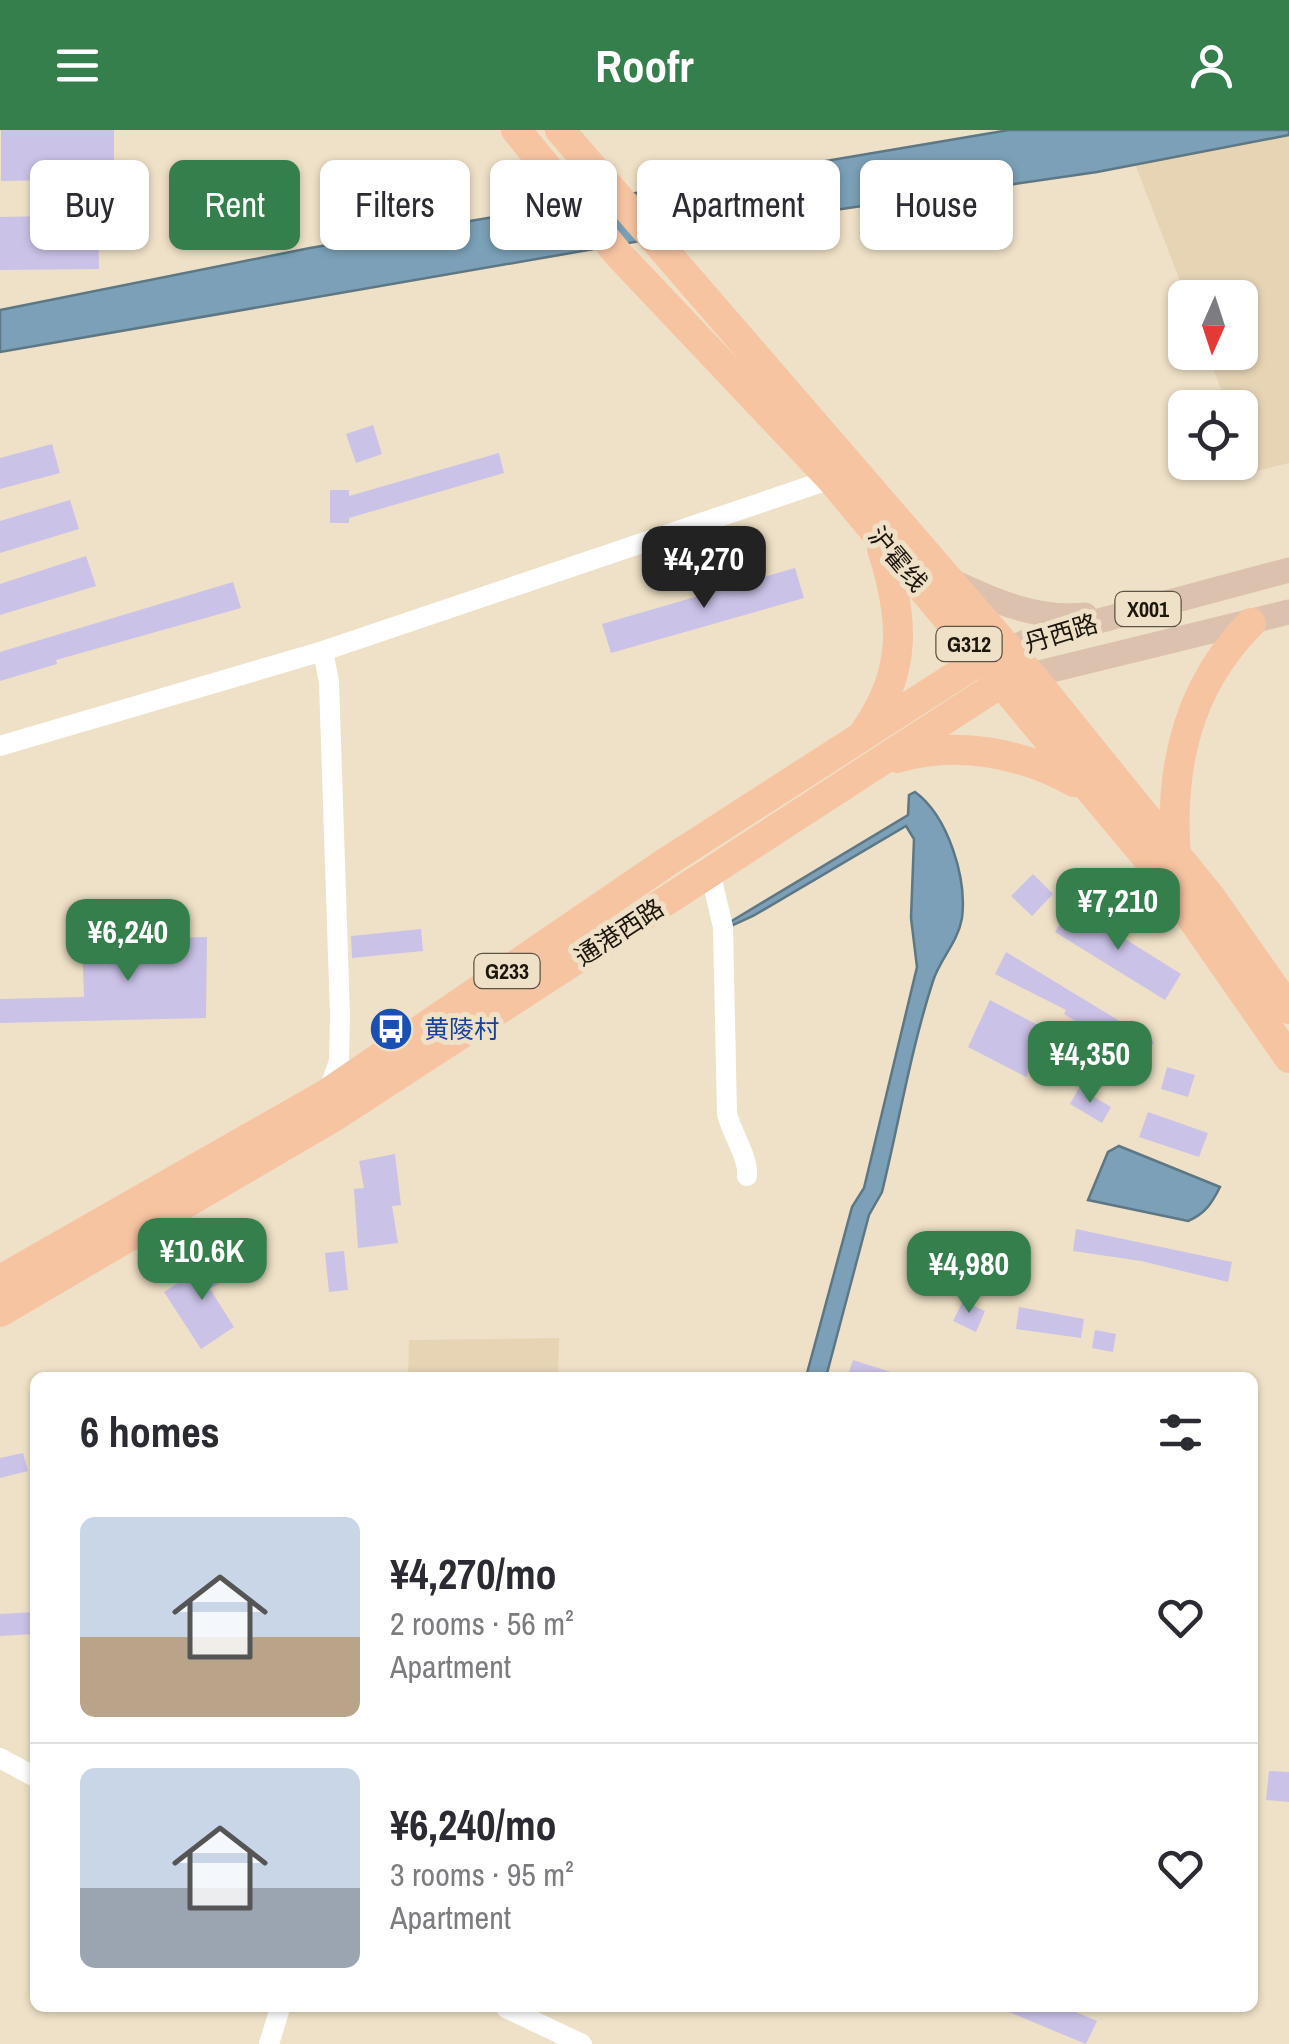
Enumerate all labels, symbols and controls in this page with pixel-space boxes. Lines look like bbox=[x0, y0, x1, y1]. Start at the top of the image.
text: Roofr bbox=[595, 35, 694, 96]
icon: menu bbox=[50, 38, 105, 93]
icon: person bbox=[1184, 38, 1239, 93]
chip: Buy bbox=[30, 160, 149, 250]
chip: Rent bbox=[169, 160, 300, 250]
chip: Filters bbox=[320, 160, 470, 250]
chip: New bbox=[490, 160, 617, 250]
chip: Apartment bbox=[637, 160, 840, 250]
chip: House bbox=[860, 160, 1013, 250]
north arrow bbox=[1168, 280, 1258, 370]
map controls bbox=[1168, 280, 1258, 480]
button: locate bbox=[1168, 390, 1258, 480]
street label: 沪霍线 bbox=[861, 519, 935, 599]
pin: ¥4,270 bbox=[623, 526, 785, 611]
text: ¥4,270 bbox=[664, 537, 744, 580]
road number: X001 bbox=[1116, 592, 1180, 626]
street label: 丹西路 bbox=[1020, 606, 1102, 660]
road number: G312 bbox=[936, 627, 1002, 661]
pin: ¥7,210 bbox=[1037, 868, 1199, 953]
text: ¥7,210 bbox=[1078, 879, 1158, 922]
street label: 通港西路 bbox=[568, 891, 670, 973]
pin: ¥6,240 bbox=[47, 899, 209, 984]
text: ¥6,240 bbox=[88, 910, 168, 953]
road number: G233 bbox=[474, 954, 540, 988]
bus stop icon: 黄陵村 bbox=[368, 1006, 414, 1052]
place label: 黄陵村 bbox=[424, 1012, 499, 1046]
pin: ¥4,350 bbox=[1009, 1021, 1171, 1106]
text: ¥4,350 bbox=[1050, 1032, 1130, 1075]
pin: ¥10.6K bbox=[121, 1218, 283, 1303]
text: ¥10.6K bbox=[160, 1229, 244, 1272]
pin: ¥4,980 bbox=[888, 1231, 1050, 1316]
text: ¥4,980 bbox=[929, 1242, 1009, 1285]
text: 6 homes bbox=[80, 1404, 220, 1460]
icon: filters bbox=[1153, 1405, 1208, 1460]
text: ¥4,270/mo bbox=[390, 1546, 557, 1602]
icon: home bbox=[160, 1557, 280, 1677]
icon: heart bbox=[1153, 1590, 1208, 1645]
text: 2 rooms · 56 m² bbox=[390, 1602, 574, 1645]
text: Apartment bbox=[390, 1645, 511, 1688]
text: ¥6,240/mo bbox=[390, 1797, 557, 1853]
icon: home bbox=[160, 1808, 280, 1928]
icon: heart bbox=[1153, 1841, 1208, 1896]
text: 3 rooms · 95 m² bbox=[390, 1853, 574, 1896]
text: Apartment bbox=[390, 1896, 511, 1939]

